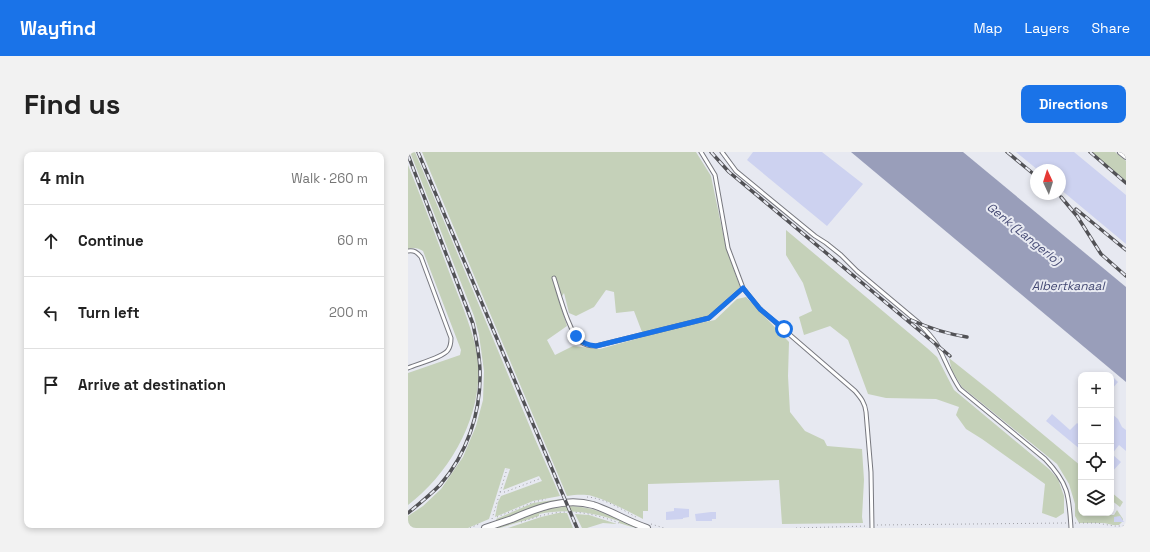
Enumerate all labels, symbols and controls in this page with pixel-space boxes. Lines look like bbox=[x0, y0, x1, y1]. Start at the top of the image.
text: Wayfind bbox=[20, 16, 96, 41]
text: Map bbox=[973, 19, 1003, 37]
text: Layers bbox=[1025, 19, 1069, 37]
text: Share bbox=[1091, 19, 1130, 37]
button: Directions bbox=[1021, 85, 1126, 123]
text: Find us bbox=[24, 86, 121, 122]
north arrow bbox=[1030, 164, 1066, 200]
text: 4 min bbox=[40, 167, 85, 189]
text: Walk · 260 m bbox=[291, 170, 368, 187]
water label: Genk (Langerlo) bbox=[983, 199, 1066, 270]
icon: ahead bbox=[40, 230, 62, 252]
text: Continue bbox=[78, 231, 144, 250]
text: 60 m bbox=[337, 232, 368, 249]
water label: Albertkanaal bbox=[1032, 278, 1106, 294]
icon: left bbox=[40, 302, 62, 324]
text: Turn left bbox=[78, 303, 140, 322]
text: 200 m bbox=[329, 304, 368, 321]
route start bbox=[775, 320, 793, 338]
route end bbox=[567, 327, 585, 345]
map controls bbox=[1078, 372, 1114, 516]
button: + bbox=[1078, 372, 1114, 408]
icon: arrive bbox=[40, 374, 62, 396]
text: Arrive at destination bbox=[78, 375, 226, 394]
button: − bbox=[1078, 408, 1114, 444]
button: locate bbox=[1078, 444, 1114, 480]
button: layers bbox=[1078, 480, 1114, 516]

